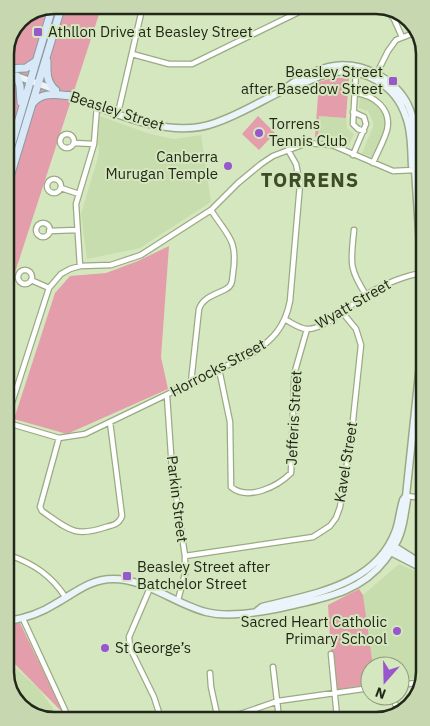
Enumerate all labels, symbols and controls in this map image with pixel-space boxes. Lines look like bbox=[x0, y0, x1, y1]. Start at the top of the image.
place label: Athllon Drive at Beasley Street bbox=[48, 22, 253, 41]
marker: Athllon Drive at Beasley Street bbox=[32, 26, 44, 38]
place label: Beasley Street after Basedow Street bbox=[241, 62, 383, 98]
marker: Beasley Street after Basedow Street bbox=[387, 75, 399, 87]
street label: Beasley Street bbox=[68, 86, 167, 135]
place label: Torrens Tennis Club bbox=[269, 114, 347, 150]
marker: Torrens Tennis Club bbox=[253, 127, 265, 139]
place label: Canberra Murugan Temple bbox=[105, 147, 218, 183]
marker: Canberra Murugan Temple bbox=[222, 160, 234, 172]
district label: TORRENS bbox=[261, 166, 359, 193]
street label: Wyatt Street bbox=[312, 274, 394, 333]
street label: Horrocks Street bbox=[167, 334, 269, 401]
street label: Jefferis Street bbox=[282, 370, 305, 466]
street label: Kavel Street bbox=[330, 420, 361, 504]
street label: Parkin Street bbox=[163, 454, 192, 543]
place label: Beasley Street after Batchelor Street bbox=[137, 557, 271, 593]
marker: Beasley Street after Batchelor Street bbox=[121, 570, 133, 582]
place label: Sacred Heart Catholic Primary School bbox=[241, 612, 387, 648]
marker: Sacred Heart Catholic Primary School bbox=[391, 625, 403, 637]
place label: St George’s bbox=[115, 638, 191, 657]
marker: St George’s bbox=[99, 642, 111, 654]
north arrow bbox=[360, 656, 410, 706]
text: N bbox=[373, 683, 388, 703]

